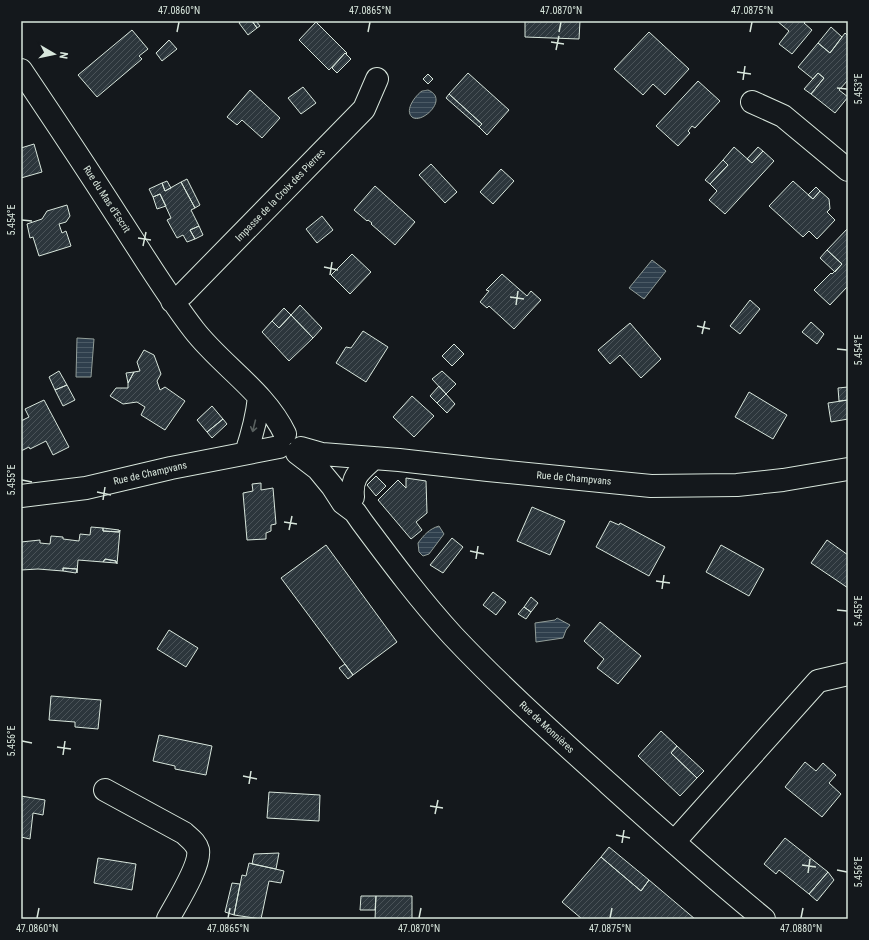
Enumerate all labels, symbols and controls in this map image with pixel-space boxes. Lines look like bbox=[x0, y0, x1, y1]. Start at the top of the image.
text: 47.0860°N bbox=[158, 5, 200, 16]
text: 47.0865°N bbox=[349, 5, 391, 16]
text: 47.0870°N bbox=[540, 5, 582, 16]
text: 47.0875°N bbox=[731, 5, 773, 16]
north arrow bbox=[34, 34, 74, 74]
text: N bbox=[56, 51, 70, 60]
text: 5.453°E bbox=[853, 73, 864, 105]
street label: Impasse de la Croix des Pierres bbox=[233, 146, 327, 243]
street label: Rue du Mas d'Escrit bbox=[81, 163, 133, 235]
text: 5.454°E bbox=[6, 204, 17, 236]
text: 5.454°E bbox=[853, 334, 864, 366]
one-way arrow bbox=[250, 419, 257, 432]
street label: Rue de Champvans bbox=[112, 459, 188, 487]
text: 5.455°E bbox=[6, 464, 17, 496]
street label: Rue de Champvans bbox=[536, 469, 612, 487]
text: 5.455°E bbox=[853, 595, 864, 627]
street label: Rue de Monnières bbox=[517, 699, 577, 755]
text: 5.456°E bbox=[6, 725, 17, 757]
text: 5.456°E bbox=[853, 856, 864, 888]
text: 47.0860°N bbox=[16, 923, 58, 934]
text: 47.0865°N bbox=[207, 923, 249, 934]
text: 47.0870°N bbox=[398, 923, 440, 934]
text: 47.0875°N bbox=[589, 923, 631, 934]
text: 47.0880°N bbox=[780, 923, 822, 934]

